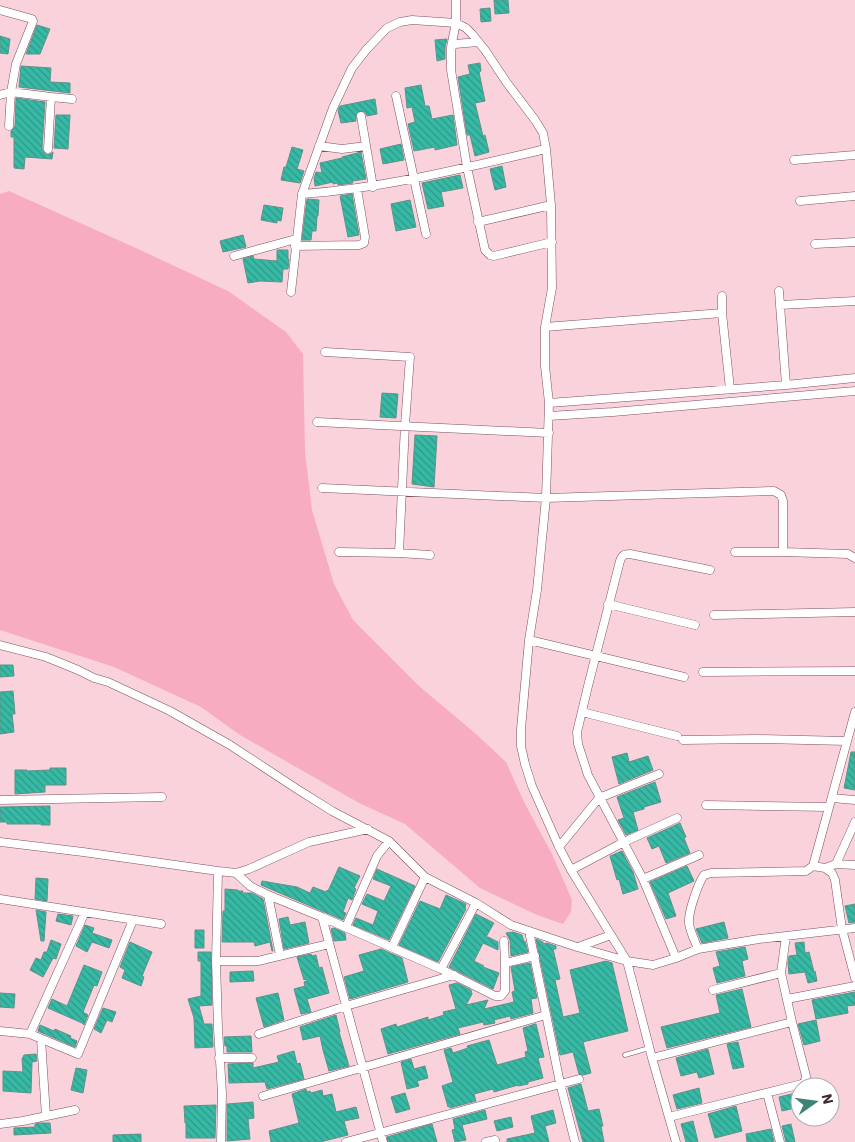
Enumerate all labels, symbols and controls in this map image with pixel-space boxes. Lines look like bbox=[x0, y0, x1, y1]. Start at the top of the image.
north arrow bbox=[790, 1077, 840, 1127]
text: N bbox=[818, 1092, 838, 1106]

